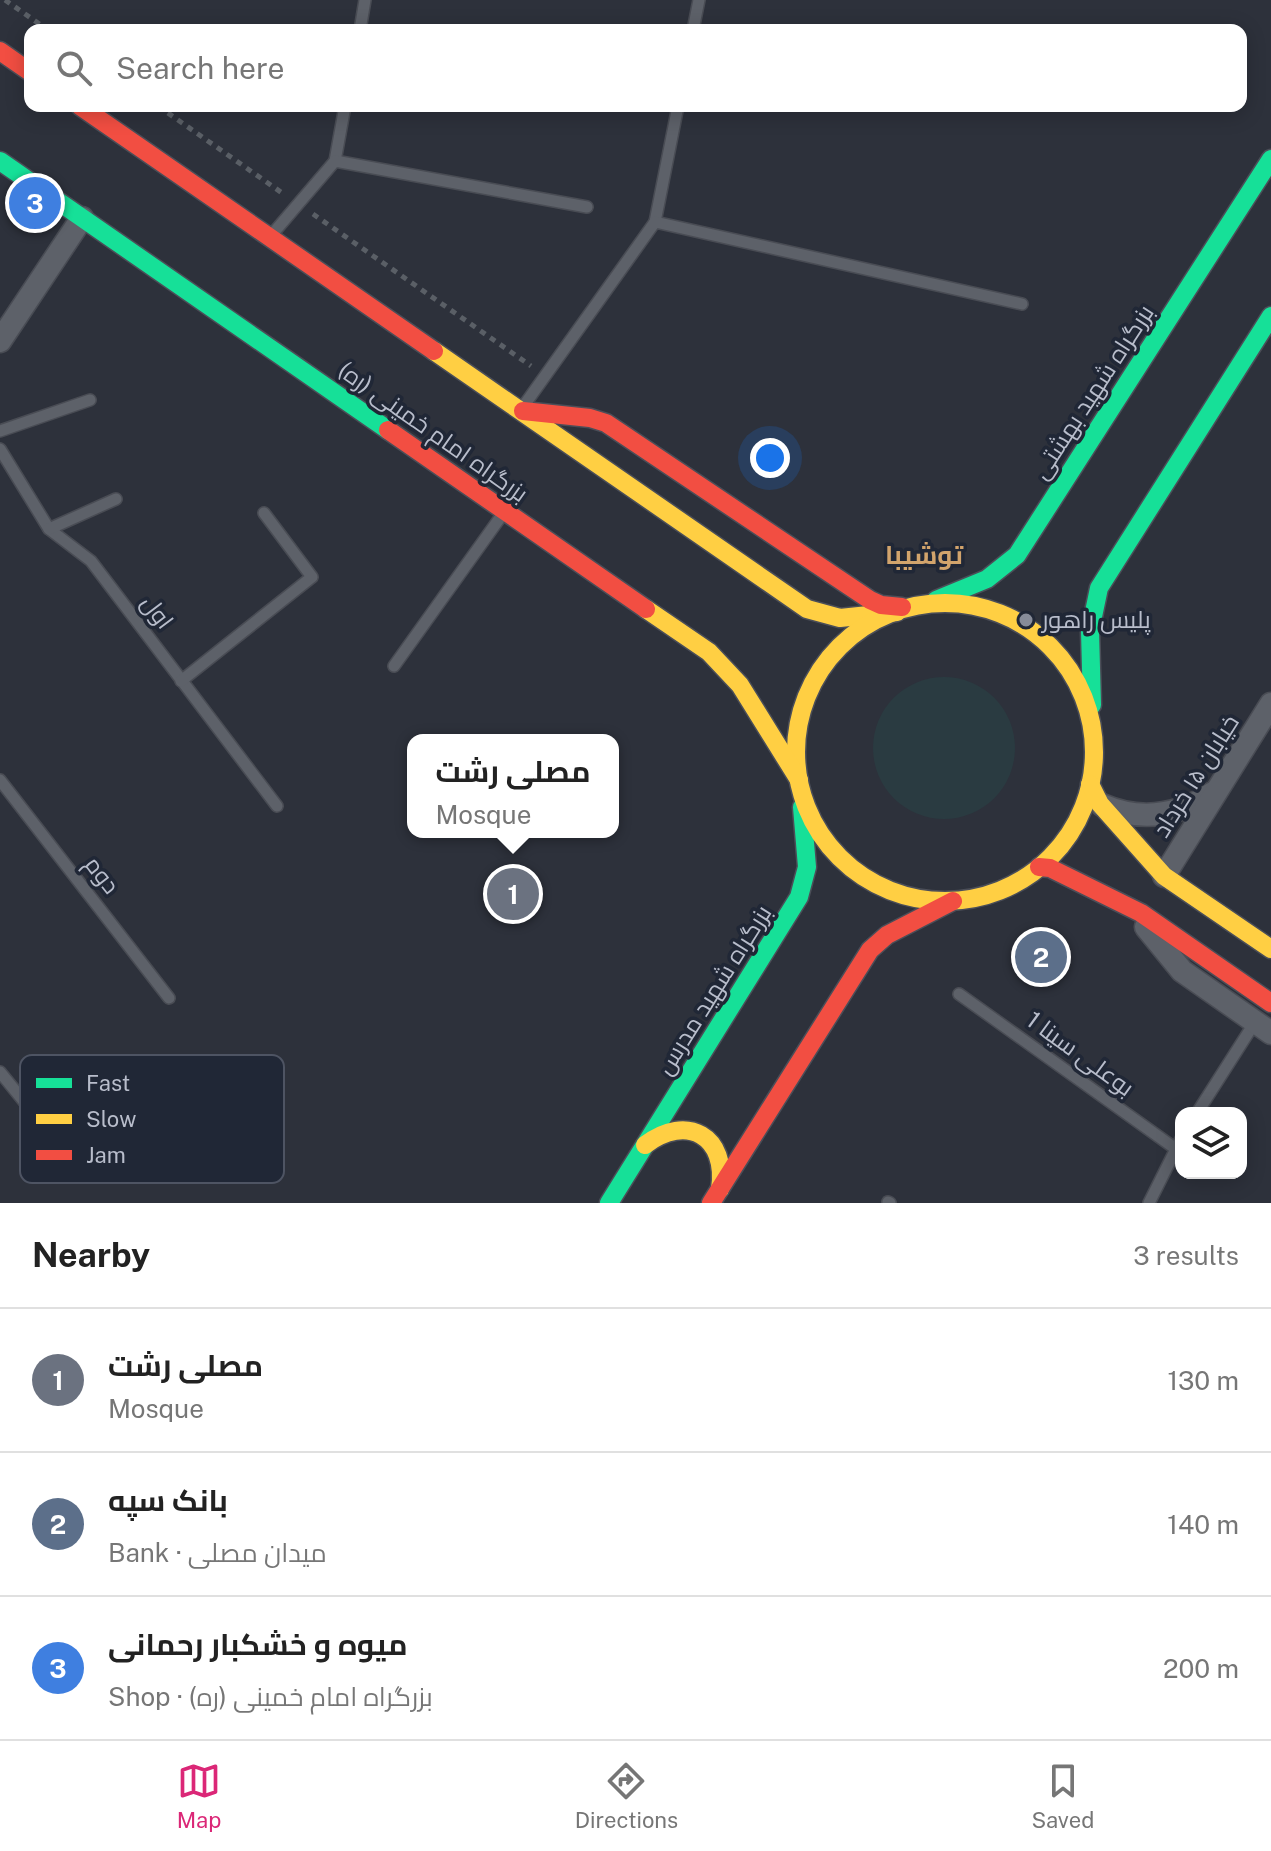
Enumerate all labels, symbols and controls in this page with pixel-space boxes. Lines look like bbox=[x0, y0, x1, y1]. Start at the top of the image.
search box bbox=[24, 24, 1247, 112]
icon: search bbox=[52, 46, 96, 90]
text: Search here bbox=[116, 50, 284, 86]
pin: 3 bbox=[9, 173, 61, 233]
street label: بزرگراه شهید بهشتی bbox=[1025, 299, 1160, 484]
street label: بزرگراه امام خمینی (ره) bbox=[332, 355, 534, 510]
your location bbox=[750, 438, 790, 478]
district label: توشیبا bbox=[885, 539, 963, 570]
street label: اول bbox=[135, 589, 180, 635]
place label: پلیس راهور bbox=[1040, 605, 1151, 636]
marker: پلیس راهور bbox=[1017, 611, 1035, 629]
street label: خیابان ۱۵ خرداد bbox=[1146, 709, 1245, 842]
popup bbox=[407, 734, 619, 838]
text: مصلی رشت bbox=[435, 753, 591, 789]
text: Mosque bbox=[435, 799, 531, 830]
street label: دوم bbox=[77, 850, 126, 900]
pin: 1 bbox=[487, 864, 539, 924]
street label: بزرگراه شهید مدرس bbox=[650, 900, 777, 1080]
pin: 2 bbox=[1015, 927, 1067, 987]
street label: بوعلی سینا 1 bbox=[1021, 1005, 1140, 1102]
legend bbox=[20, 1055, 284, 1183]
text: Fast bbox=[86, 1070, 130, 1096]
text: Slow bbox=[86, 1106, 136, 1132]
map controls bbox=[1175, 1107, 1247, 1179]
button: layers bbox=[1175, 1107, 1247, 1179]
text: Jam bbox=[86, 1142, 126, 1168]
text: Nearby bbox=[32, 1235, 150, 1275]
text: 3 results bbox=[1133, 1240, 1239, 1271]
text: مصلی رشت bbox=[108, 1347, 263, 1383]
text: 1 bbox=[52, 1365, 64, 1396]
text: 130 m bbox=[1167, 1365, 1239, 1396]
text: Mosque bbox=[108, 1393, 204, 1424]
text: بانک سپه bbox=[108, 1482, 228, 1518]
text: 2 bbox=[50, 1509, 66, 1540]
text: 140 m bbox=[1167, 1509, 1239, 1540]
text: Bank · میدان مصلی bbox=[108, 1537, 327, 1568]
text: میوه و خشکبار رحمانی bbox=[108, 1626, 408, 1662]
text: 3 bbox=[49, 1653, 67, 1684]
text: 200 m bbox=[1163, 1653, 1239, 1684]
text: Shop · بزرگراه امام خمینی (ره) bbox=[108, 1681, 433, 1712]
tab: Map bbox=[177, 1759, 221, 1833]
tab: Directions bbox=[575, 1759, 678, 1833]
tab: Saved bbox=[1031, 1759, 1094, 1833]

